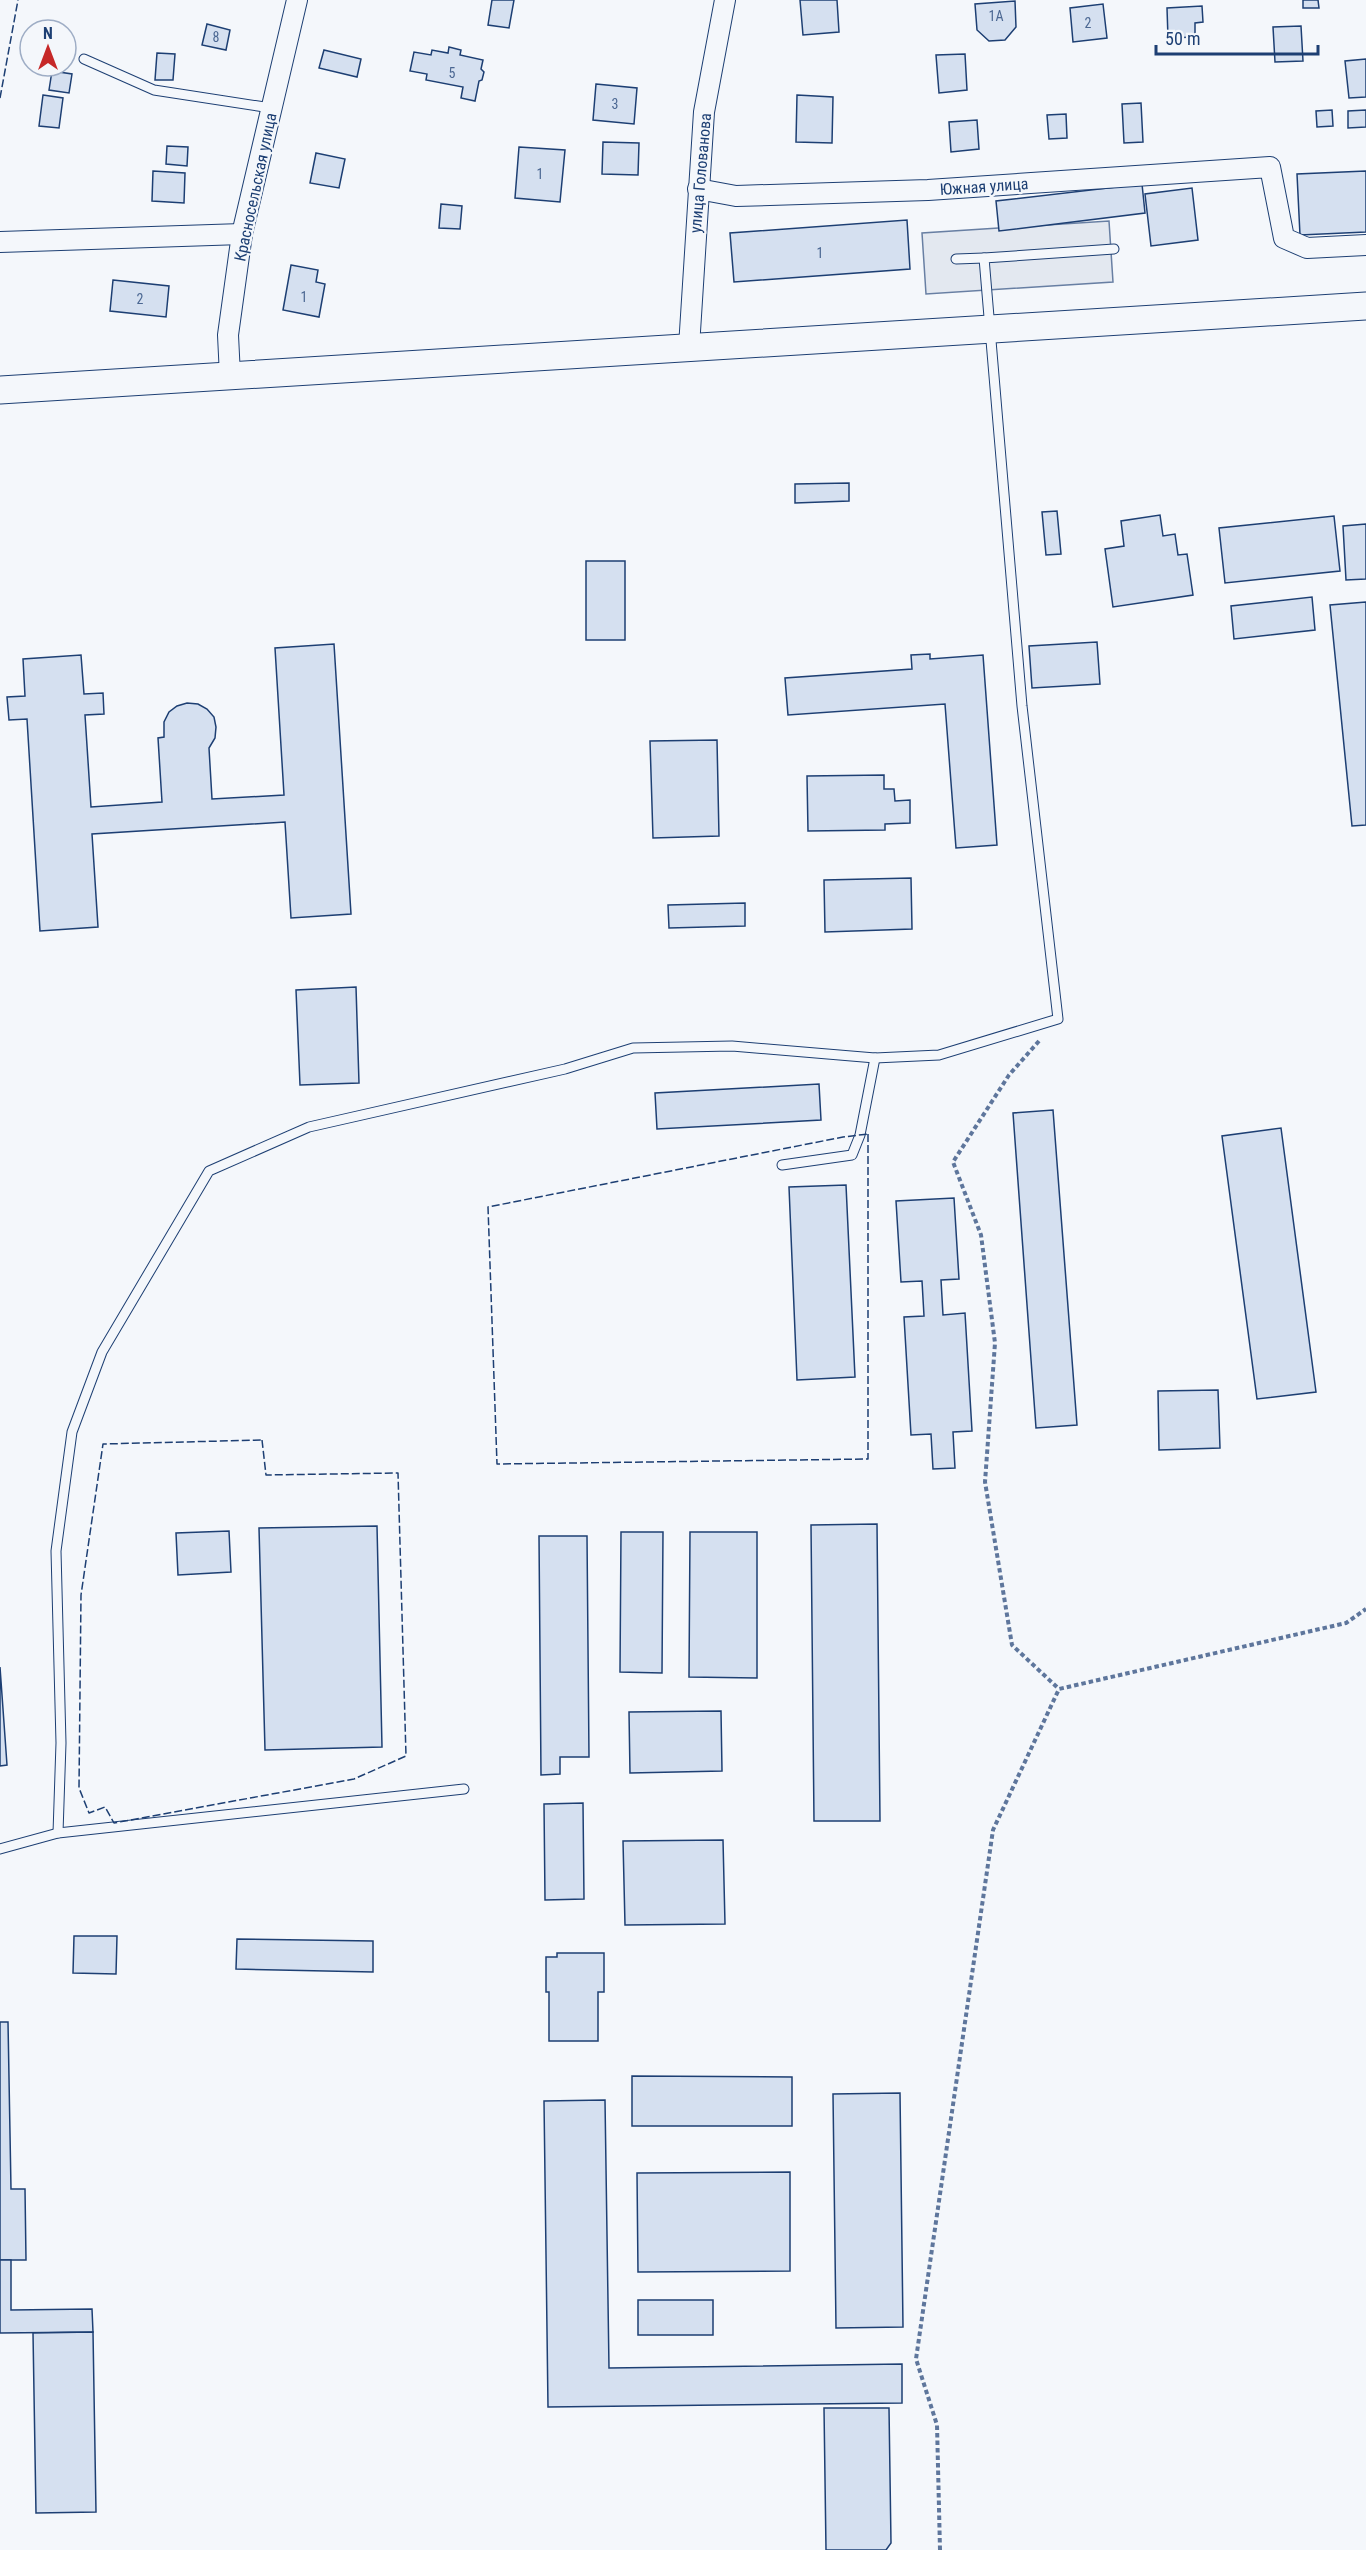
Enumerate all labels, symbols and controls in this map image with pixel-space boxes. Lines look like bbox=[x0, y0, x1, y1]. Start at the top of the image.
house number: 1А bbox=[989, 8, 1003, 24]
house number: 2 bbox=[1085, 15, 1092, 31]
north arrow bbox=[18, 18, 78, 78]
scale bar bbox=[1156, 18, 1318, 56]
text: N bbox=[43, 24, 53, 43]
text: 50 m bbox=[1165, 28, 1200, 49]
house number: 8 bbox=[213, 29, 220, 45]
house number: 5 bbox=[449, 65, 456, 81]
house number: 3 bbox=[612, 96, 618, 112]
street label: Красносельская улица bbox=[230, 111, 281, 263]
street label: улица Голованова bbox=[686, 112, 715, 234]
house number: 1 bbox=[537, 166, 543, 182]
street label: Южная улица bbox=[939, 174, 1029, 199]
house number: 1 bbox=[817, 245, 823, 261]
house number: 1 bbox=[301, 289, 307, 305]
house number: 2 bbox=[137, 291, 144, 307]

